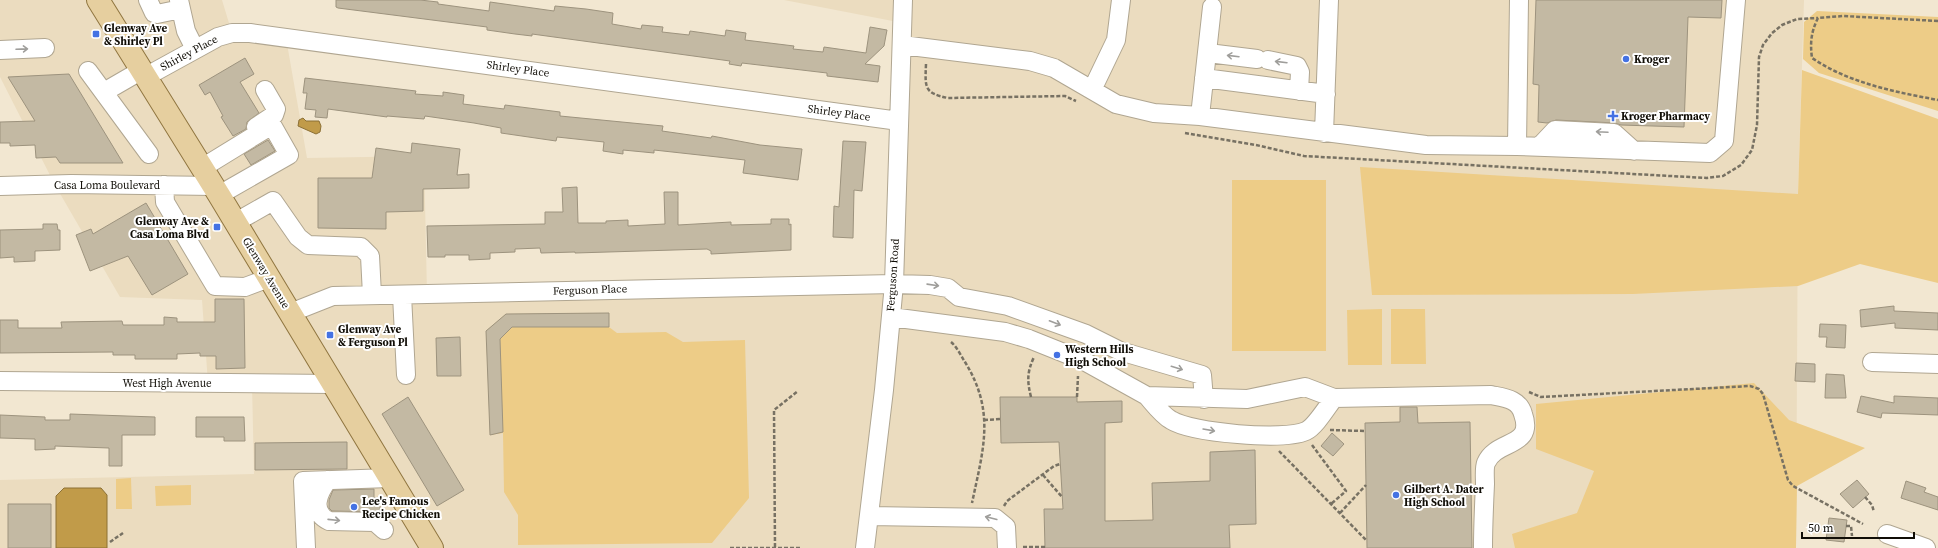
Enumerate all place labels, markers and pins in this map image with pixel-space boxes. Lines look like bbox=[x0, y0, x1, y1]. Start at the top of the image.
place label: Glenway Ave & Shirley Pl bbox=[104, 21, 168, 49]
marker: Glenway Ave & Shirley Pl bbox=[91, 29, 101, 39]
place label: Kroger bbox=[1634, 52, 1670, 67]
marker: Kroger bbox=[1621, 54, 1631, 64]
place label: Kroger Pharmacy bbox=[1621, 109, 1710, 124]
marker: Kroger Pharmacy bbox=[1608, 111, 1618, 121]
place label: Glenway Ave & Casa Loma Blvd bbox=[130, 214, 209, 242]
marker: Glenway Ave & Casa Loma Blvd bbox=[212, 222, 222, 232]
place label: Glenway Ave & Ferguson Pl bbox=[338, 322, 408, 350]
marker: Glenway Ave & Ferguson Pl bbox=[325, 330, 335, 340]
place label: Western Hills High School bbox=[1065, 342, 1133, 370]
marker: Western Hills High School bbox=[1052, 350, 1062, 360]
place label: Gilbert A. Dater High School bbox=[1404, 482, 1485, 510]
marker: Gilbert A. Dater High School bbox=[1391, 490, 1401, 500]
place label: Lee's Famous Recipe Chicken bbox=[362, 494, 441, 522]
marker: Lee's Famous Recipe Chicken bbox=[349, 502, 359, 512]

